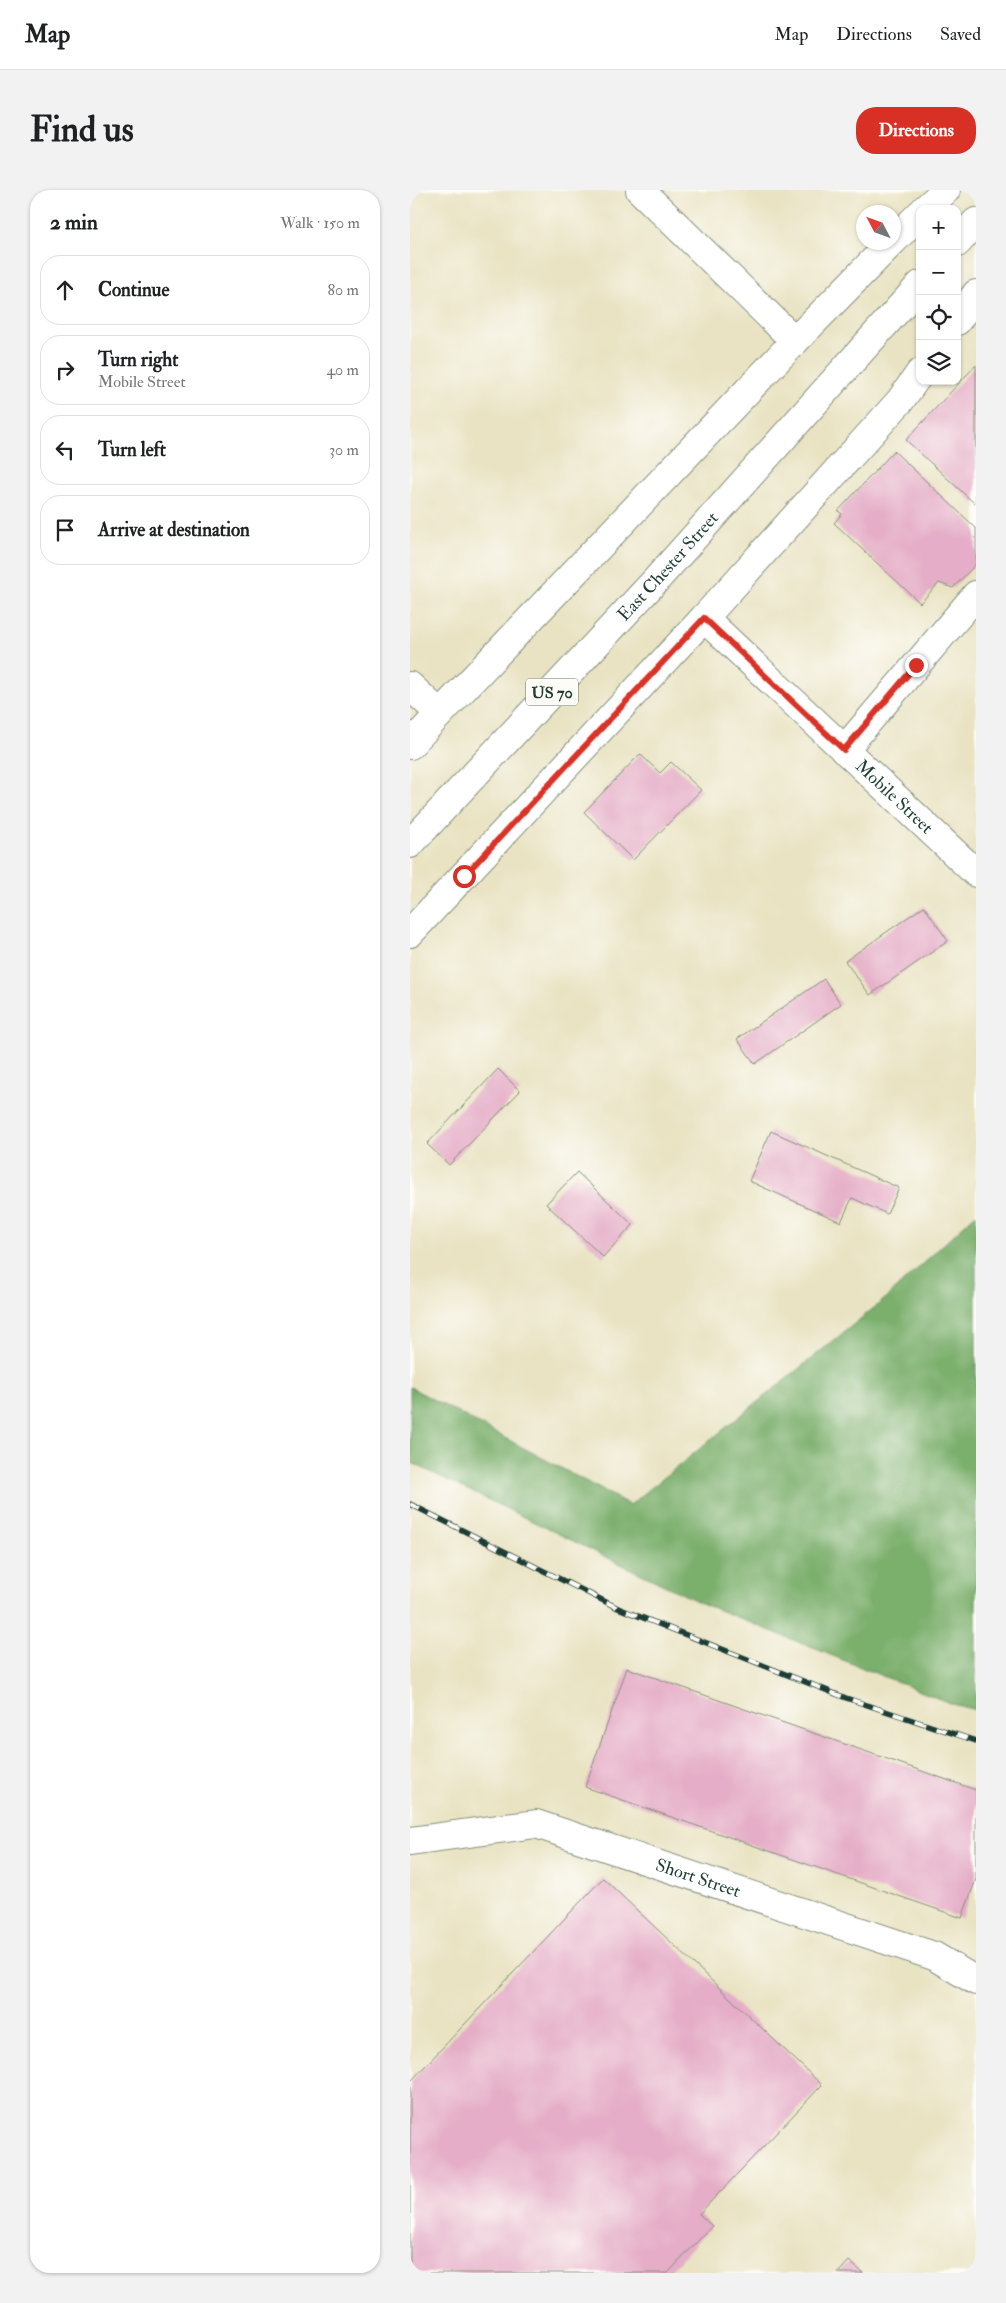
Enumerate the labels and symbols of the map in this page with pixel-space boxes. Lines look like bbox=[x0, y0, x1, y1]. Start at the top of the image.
north arrow bbox=[856, 205, 901, 250]
street label: East Chester Street bbox=[613, 507, 724, 626]
route end bbox=[905, 654, 928, 677]
road number: US 70 bbox=[526, 678, 578, 706]
street label: Mobile Street bbox=[850, 755, 938, 839]
route start bbox=[453, 865, 476, 888]
street label: Short Street bbox=[653, 1854, 744, 1903]

